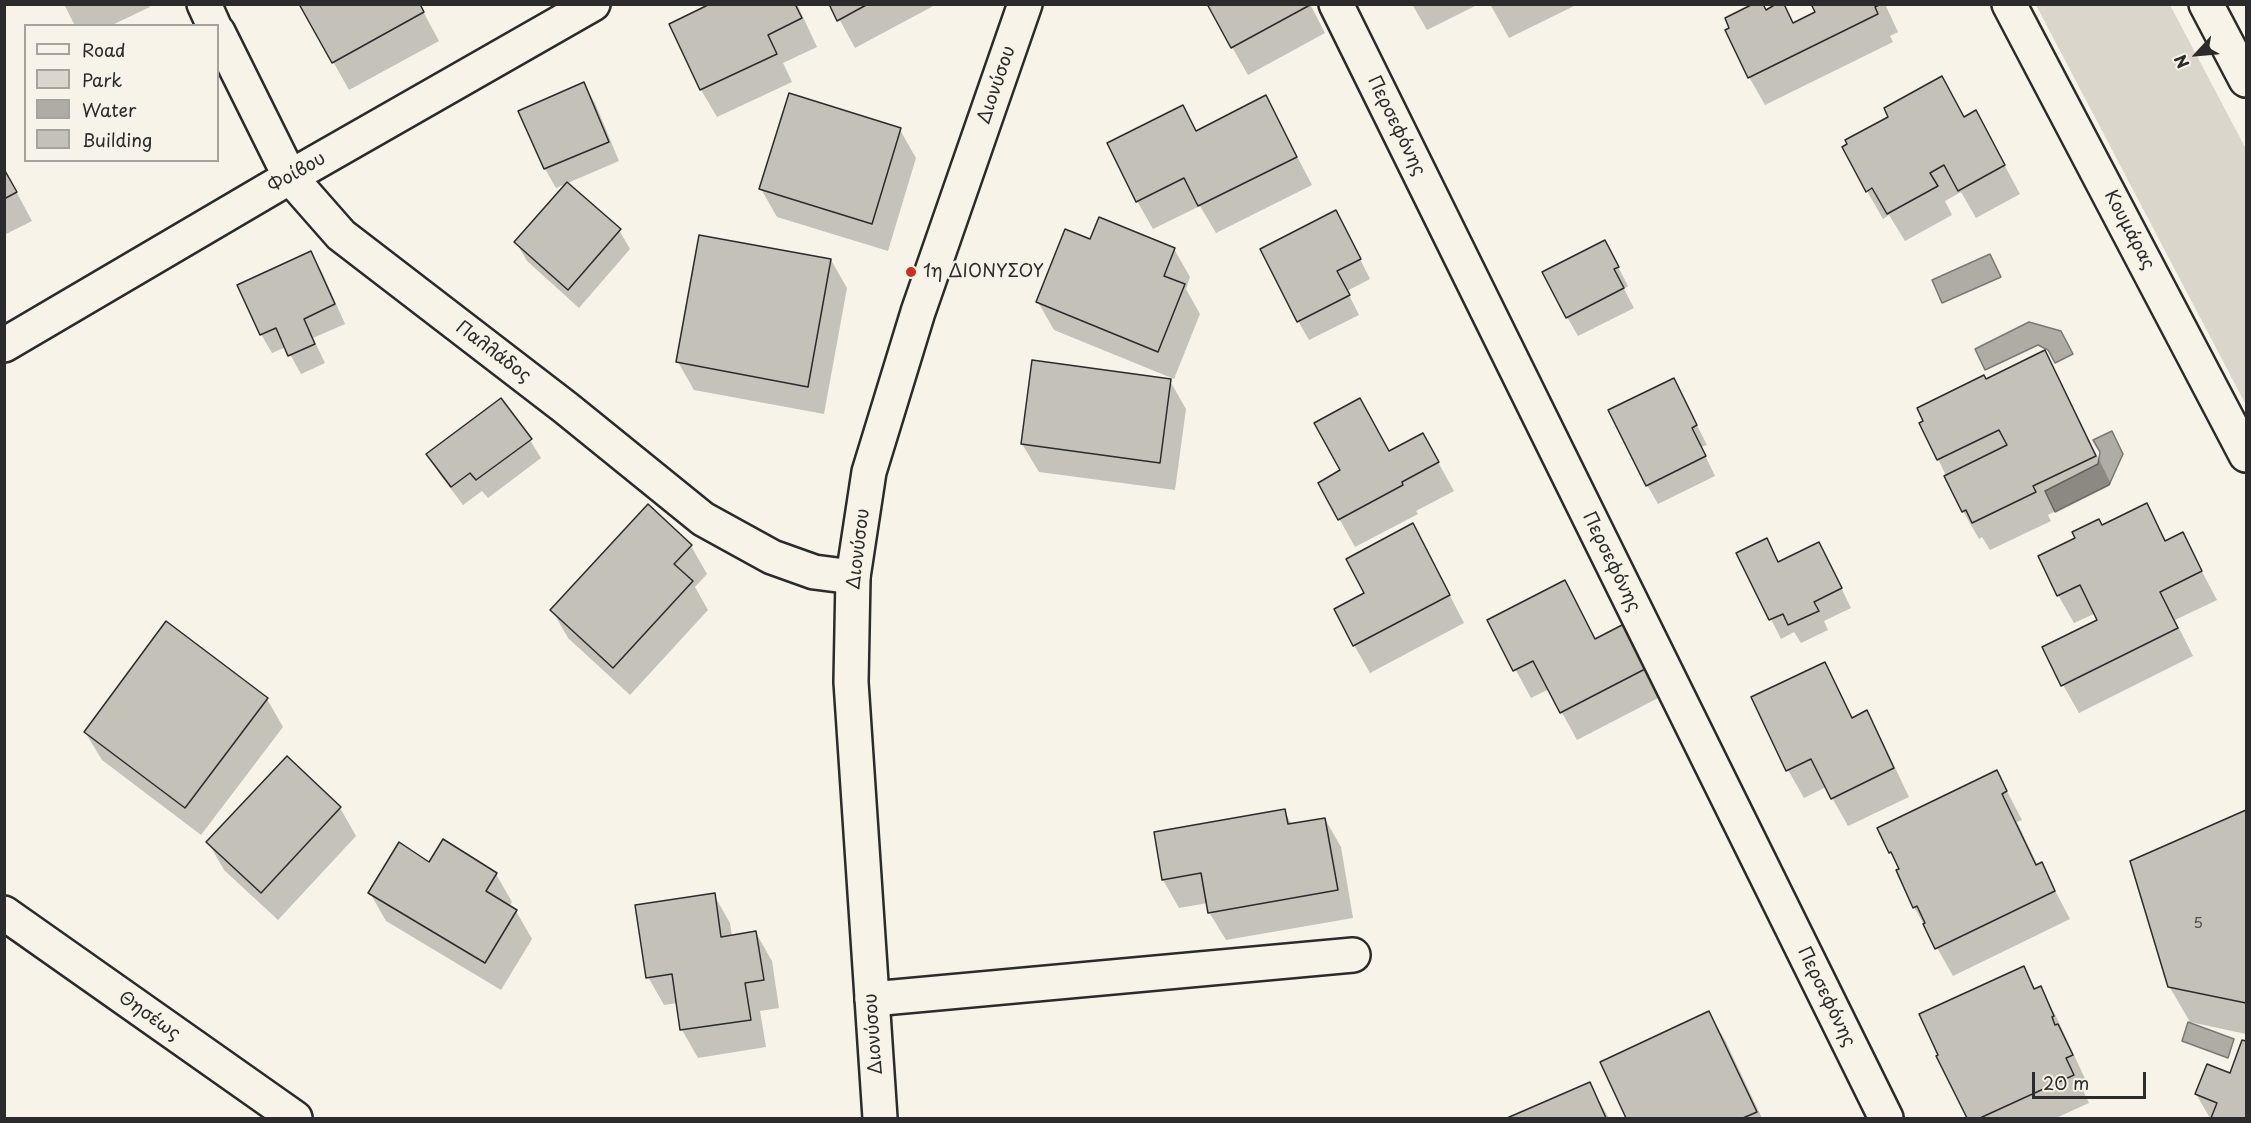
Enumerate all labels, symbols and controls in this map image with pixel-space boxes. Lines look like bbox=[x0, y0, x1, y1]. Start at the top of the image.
legend bbox=[24, 24, 219, 162]
north arrow bbox=[2167, 24, 2227, 84]
text: Road bbox=[82, 36, 126, 63]
street label: Διονύσου bbox=[974, 43, 1020, 127]
text: N bbox=[2167, 51, 2194, 73]
text: Park bbox=[82, 66, 122, 93]
street label: Περσεφόνης bbox=[1363, 73, 1429, 179]
text: Water bbox=[82, 96, 136, 123]
text: Building bbox=[82, 126, 152, 153]
street label: Φοίβου bbox=[264, 148, 330, 198]
street label: Κουμάρας bbox=[2099, 187, 2159, 273]
place label: 1η ΔΙΟΝΥΣΟΥ bbox=[923, 261, 1044, 283]
marker: 1η ΔΙΟΝΥΣΟΥ bbox=[904, 265, 918, 279]
street label: Παλλάδος bbox=[451, 317, 535, 387]
street label: Διονύσου bbox=[843, 507, 875, 591]
street label: Περσεφόνης bbox=[1578, 509, 1644, 615]
house number: 5 bbox=[2193, 915, 2203, 933]
street label: Περσεφόνης bbox=[1793, 944, 1859, 1050]
street label: Θησέως bbox=[114, 987, 184, 1045]
street label: Διονύσου bbox=[860, 993, 888, 1075]
scale bar bbox=[2035, 1060, 2149, 1098]
text: 20 m bbox=[2043, 1069, 2089, 1096]

